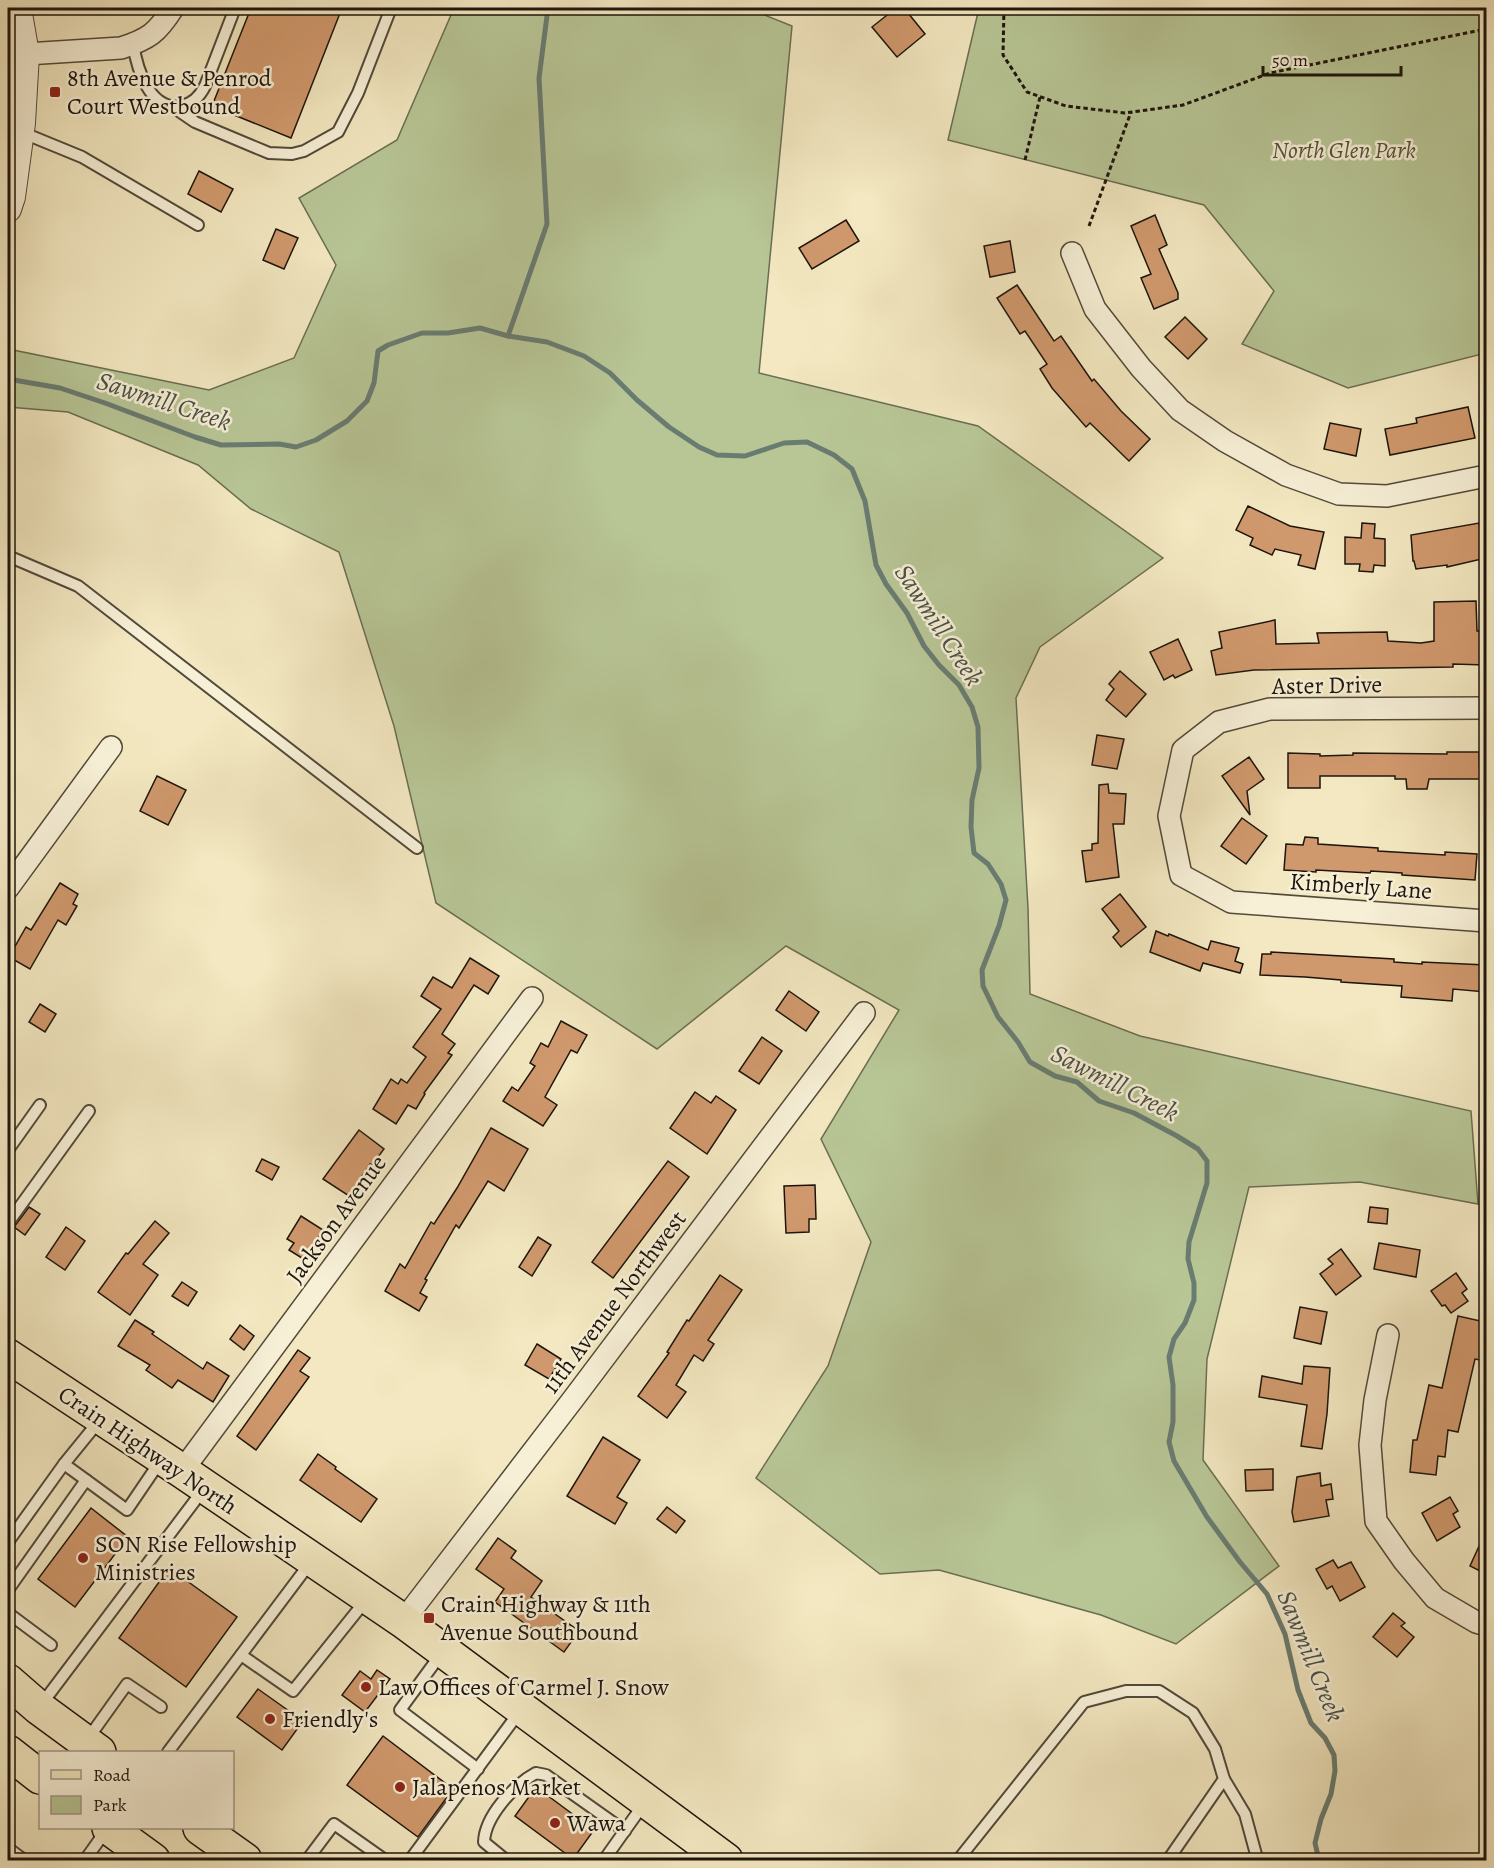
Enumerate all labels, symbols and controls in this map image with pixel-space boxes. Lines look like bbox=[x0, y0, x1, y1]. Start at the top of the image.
scale bar bbox=[1263, 39, 1401, 77]
text: 50 m bbox=[1272, 48, 1308, 72]
place label: 8th Avenue & Penrod Court Westbound bbox=[67, 62, 272, 122]
marker: 8th Avenue & Penrod Court Westbound bbox=[48, 85, 62, 99]
park label: North Glen Park bbox=[1272, 134, 1416, 166]
water label: Sawmill Creek bbox=[93, 363, 235, 439]
water label: Sawmill Creek bbox=[887, 557, 991, 693]
street label: Aster Drive bbox=[1271, 668, 1382, 702]
street label: Kimberly Lane bbox=[1289, 865, 1433, 907]
water label: Sawmill Creek bbox=[1045, 1036, 1185, 1130]
street label: Jackson Avenue bbox=[279, 1148, 393, 1290]
street label: 11th Avenue Northwest bbox=[535, 1204, 693, 1400]
street label: Crain Highway North bbox=[52, 1378, 244, 1522]
place label: SON Rise Fellowship Ministries bbox=[95, 1528, 297, 1588]
marker: SON Rise Fellowship Ministries bbox=[76, 1551, 90, 1565]
water label: Sawmill Creek bbox=[1269, 1585, 1353, 1727]
place label: Crain Highway & 11th Avenue Southbound bbox=[440, 1588, 651, 1648]
marker: Crain Highway & 11th Avenue Southbound bbox=[422, 1611, 436, 1625]
place label: Law Offices of Carmel J. Snow bbox=[378, 1671, 669, 1703]
marker: Law Offices of Carmel J. Snow bbox=[359, 1680, 373, 1694]
place label: Friendly's bbox=[282, 1703, 378, 1735]
marker: Friendly's bbox=[263, 1712, 277, 1726]
legend bbox=[39, 1751, 234, 1829]
text: Road bbox=[93, 1763, 131, 1787]
place label: Jalapenos Market bbox=[412, 1771, 581, 1803]
marker: Jalapenos Market bbox=[393, 1780, 407, 1794]
text: Park bbox=[93, 1793, 127, 1817]
place label: Wawa bbox=[566, 1807, 627, 1839]
marker: Wawa bbox=[548, 1816, 562, 1830]

